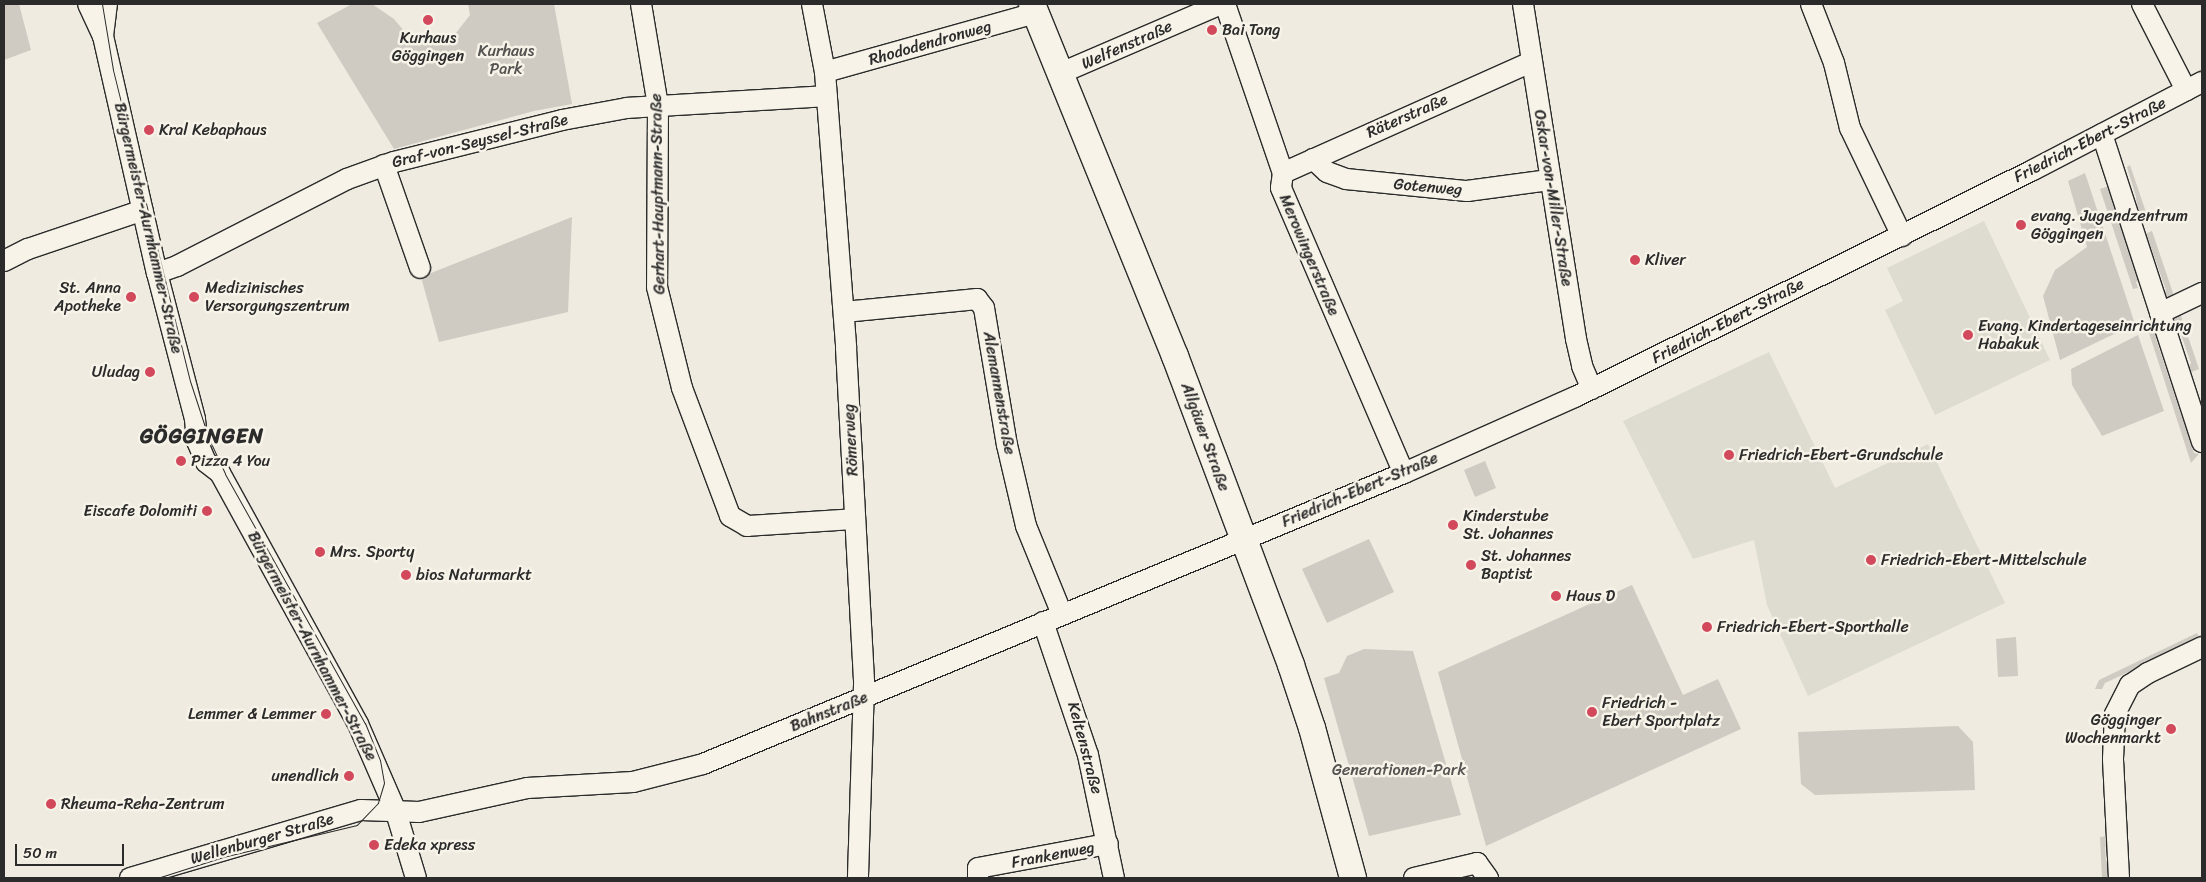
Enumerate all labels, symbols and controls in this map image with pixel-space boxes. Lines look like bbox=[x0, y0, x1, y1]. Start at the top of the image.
marker: Kurhaus Göggingen bbox=[422, 14, 434, 26]
street label: Rhododendronweg bbox=[866, 16, 994, 70]
street label: Welfenstraße bbox=[1079, 16, 1175, 74]
place label: Bai Tong bbox=[1222, 20, 1281, 40]
marker: Bai Tong bbox=[1206, 24, 1218, 36]
place label: Kurhaus Göggingen bbox=[392, 28, 464, 66]
park label: Kurhaus Park bbox=[478, 41, 534, 79]
street label: Räterstraße bbox=[1364, 90, 1450, 142]
street label: Gerhart-Hauptmann-Straße bbox=[647, 93, 669, 295]
street label: Friedrich-Ebert-Straße bbox=[2011, 93, 2169, 187]
street label: Bürgermeister-Aurnhammer-Straße bbox=[110, 101, 186, 355]
street label: Oskar-von-Miller-Straße bbox=[1530, 108, 1576, 288]
street label: Graf-von-Seyssel-Straße bbox=[390, 110, 570, 172]
place label: Kral Kebaphaus bbox=[159, 120, 268, 140]
marker: Kral Kebaphaus bbox=[143, 124, 155, 136]
street label: Gotenweg bbox=[1393, 174, 1463, 200]
street label: Merowingerstraße bbox=[1275, 191, 1343, 319]
place label: evang. Jugendzentrum Göggingen bbox=[2031, 206, 2188, 244]
marker: evang. Jugendzentrum Göggingen bbox=[2015, 219, 2027, 231]
place label: Kliver bbox=[1645, 250, 1686, 270]
marker: Kliver bbox=[1629, 254, 1641, 266]
street label: Friedrich-Ebert-Straße bbox=[1649, 274, 1807, 368]
place label: St. Anna Apotheke bbox=[54, 278, 121, 316]
place label: Medizinisches Versorgungszentrum bbox=[205, 278, 350, 316]
marker: Medizinisches Versorgungszentrum bbox=[187, 290, 201, 304]
marker: St. Anna Apotheke bbox=[125, 291, 137, 303]
place label: Evang. Kindertageseinrichtung Habakuk bbox=[1978, 316, 2193, 354]
marker: Evang. Kindertageseinrichtung Habakuk bbox=[1962, 329, 1974, 341]
street label: Alemannenstraße bbox=[979, 330, 1019, 456]
place label: Uludag bbox=[92, 362, 140, 382]
marker: Uludag bbox=[144, 366, 156, 378]
street label: Allgäuer Straße bbox=[1176, 380, 1234, 494]
street label: Römerweg bbox=[840, 403, 862, 477]
district label: GÖGGINGEN bbox=[139, 423, 265, 449]
place label: Friedrich-Ebert-Grundschule bbox=[1739, 445, 1943, 465]
street label: Friedrich-Ebert-Straße bbox=[1279, 448, 1441, 532]
marker: Friedrich-Ebert-Grundschule bbox=[1723, 449, 1735, 461]
place label: Pizza 4 You bbox=[191, 451, 271, 471]
marker: Pizza 4 You bbox=[175, 455, 187, 467]
place label: Eiscafe Dolomiti bbox=[84, 501, 197, 521]
marker: Eiscafe Dolomiti bbox=[201, 505, 213, 517]
place label: Kinderstube St. Johannes bbox=[1463, 506, 1553, 544]
marker: Kinderstube St. Johannes bbox=[1447, 519, 1459, 531]
street label: Bürgermeister-Aurnhammer-Straße bbox=[243, 528, 381, 764]
place label: Mrs. Sporty bbox=[330, 542, 414, 562]
marker: Mrs. Sporty bbox=[314, 546, 326, 558]
place label: St. Johannes Baptist bbox=[1481, 546, 1571, 584]
place label: Friedrich-Ebert-Mittelschule bbox=[1881, 550, 2087, 570]
marker: Friedrich-Ebert-Mittelschule bbox=[1865, 554, 1877, 566]
marker: St. Johannes Baptist bbox=[1465, 559, 1477, 571]
place label: bios Naturmarkt bbox=[416, 565, 532, 585]
marker: bios Naturmarkt bbox=[400, 569, 412, 581]
place label: Haus D bbox=[1566, 586, 1615, 606]
marker: Haus D bbox=[1550, 590, 1562, 602]
place label: Friedrich-Ebert-Sporthalle bbox=[1717, 617, 1909, 637]
marker: Friedrich-Ebert-Sporthalle bbox=[1701, 621, 1713, 633]
street label: Bahnstraße bbox=[787, 688, 871, 736]
place label: Friedrich - Ebert Sportplatz bbox=[1602, 693, 1720, 731]
street label: Keltenstraße bbox=[1063, 700, 1107, 796]
place label: Lemmer & Lemmer bbox=[188, 704, 316, 724]
marker: Friedrich - Ebert Sportplatz bbox=[1586, 706, 1598, 718]
marker: Lemmer & Lemmer bbox=[320, 708, 332, 720]
place label: Gögginger Wochenmarkt bbox=[2065, 710, 2161, 748]
marker: Gögginger Wochenmarkt bbox=[2165, 723, 2177, 735]
park label: Generationen-Park bbox=[1332, 760, 1466, 780]
place label: unendlich bbox=[271, 766, 339, 786]
marker: unendlich bbox=[343, 770, 355, 782]
place label: Rheuma-Reha-Zentrum bbox=[61, 794, 225, 814]
marker: Rheuma-Reha-Zentrum bbox=[45, 798, 57, 810]
street label: Wellenburger Straße bbox=[188, 809, 336, 869]
scale bar bbox=[18, 834, 126, 866]
place label: Edeka xpress bbox=[384, 835, 476, 855]
street label: Frankenweg bbox=[1010, 838, 1096, 872]
marker: Edeka xpress bbox=[368, 839, 380, 851]
text: 50 m bbox=[23, 840, 57, 866]

